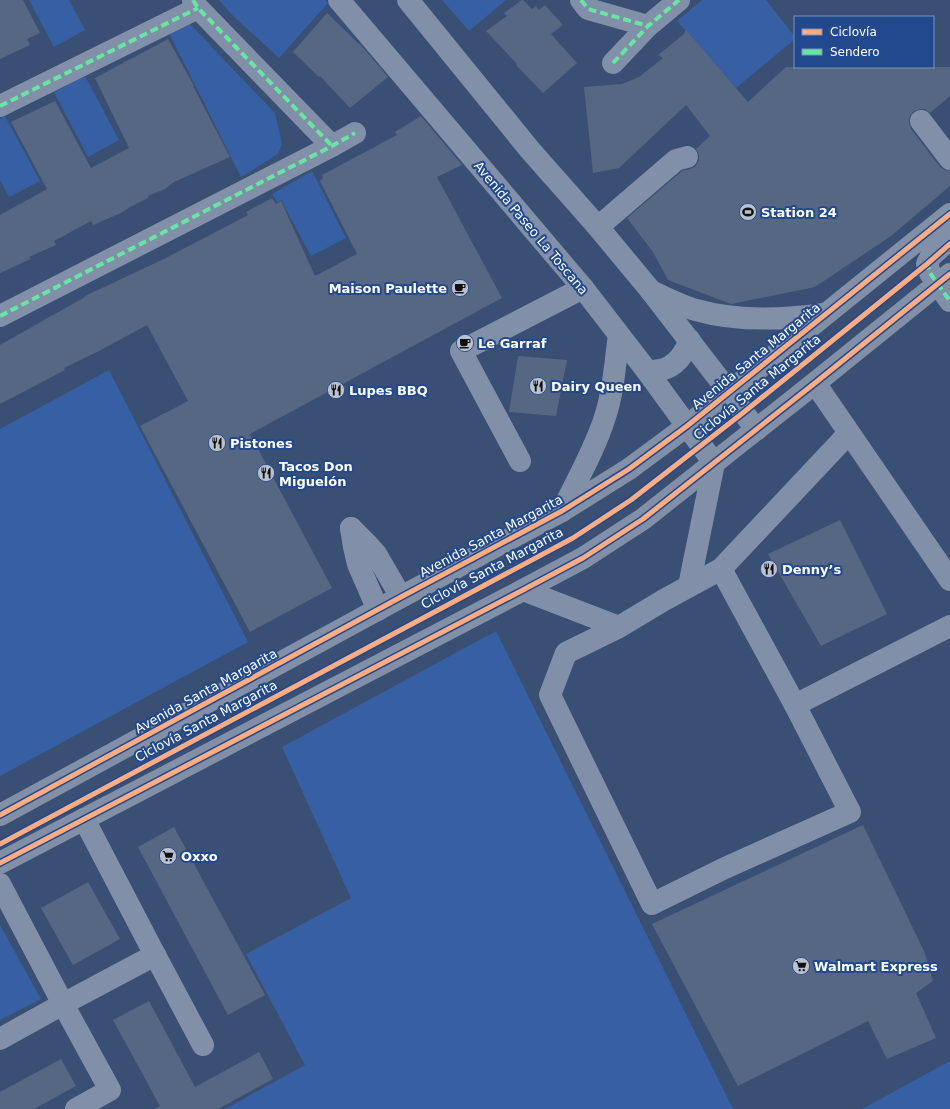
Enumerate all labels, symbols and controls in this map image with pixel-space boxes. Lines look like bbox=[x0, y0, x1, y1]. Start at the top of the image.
legend bbox=[794, 16, 934, 68]
text: Ciclovía bbox=[830, 25, 877, 39]
text: Sendero bbox=[830, 45, 880, 59]
street label: Avenida Paseo La Toscana bbox=[471, 158, 591, 298]
sports icon: Station 24 bbox=[738, 202, 758, 222]
place label: Station 24 bbox=[761, 205, 837, 220]
cafe icon: Maison Paulette bbox=[450, 278, 470, 298]
place label: Maison Paulette bbox=[329, 281, 447, 296]
street label: Avenida Santa Margarita bbox=[689, 300, 823, 412]
street label: Ciclovía Santa Margarita bbox=[690, 331, 824, 443]
cafe icon: Le Garraf bbox=[455, 333, 475, 353]
place label: Le Garraf bbox=[478, 336, 547, 351]
restaurant icon: Dairy Queen bbox=[528, 376, 548, 396]
place label: Dairy Queen bbox=[551, 379, 642, 394]
restaurant icon: Lupes BBQ bbox=[326, 380, 346, 400]
place label: Lupes BBQ bbox=[349, 383, 428, 398]
restaurant icon: Pistones bbox=[207, 433, 227, 453]
place label: Pistones bbox=[230, 436, 293, 451]
place label: Tacos Don Miguelón bbox=[279, 459, 353, 489]
restaurant icon: Tacos Don Miguelón bbox=[256, 463, 276, 483]
street label: Avenida Santa Margarita bbox=[417, 492, 565, 580]
street label: Ciclovía Santa Margarita bbox=[418, 524, 566, 612]
restaurant icon: Denny’s bbox=[759, 559, 779, 579]
place label: Denny’s bbox=[782, 562, 842, 577]
street label: Avenida Santa Margarita bbox=[132, 646, 280, 736]
street label: Ciclovía Santa Margarita bbox=[132, 677, 280, 765]
supermarket icon: Oxxo bbox=[158, 846, 178, 866]
place label: Oxxo bbox=[181, 849, 218, 864]
supermarket icon: Walmart Express bbox=[791, 956, 811, 976]
place label: Walmart Express bbox=[814, 959, 938, 974]

